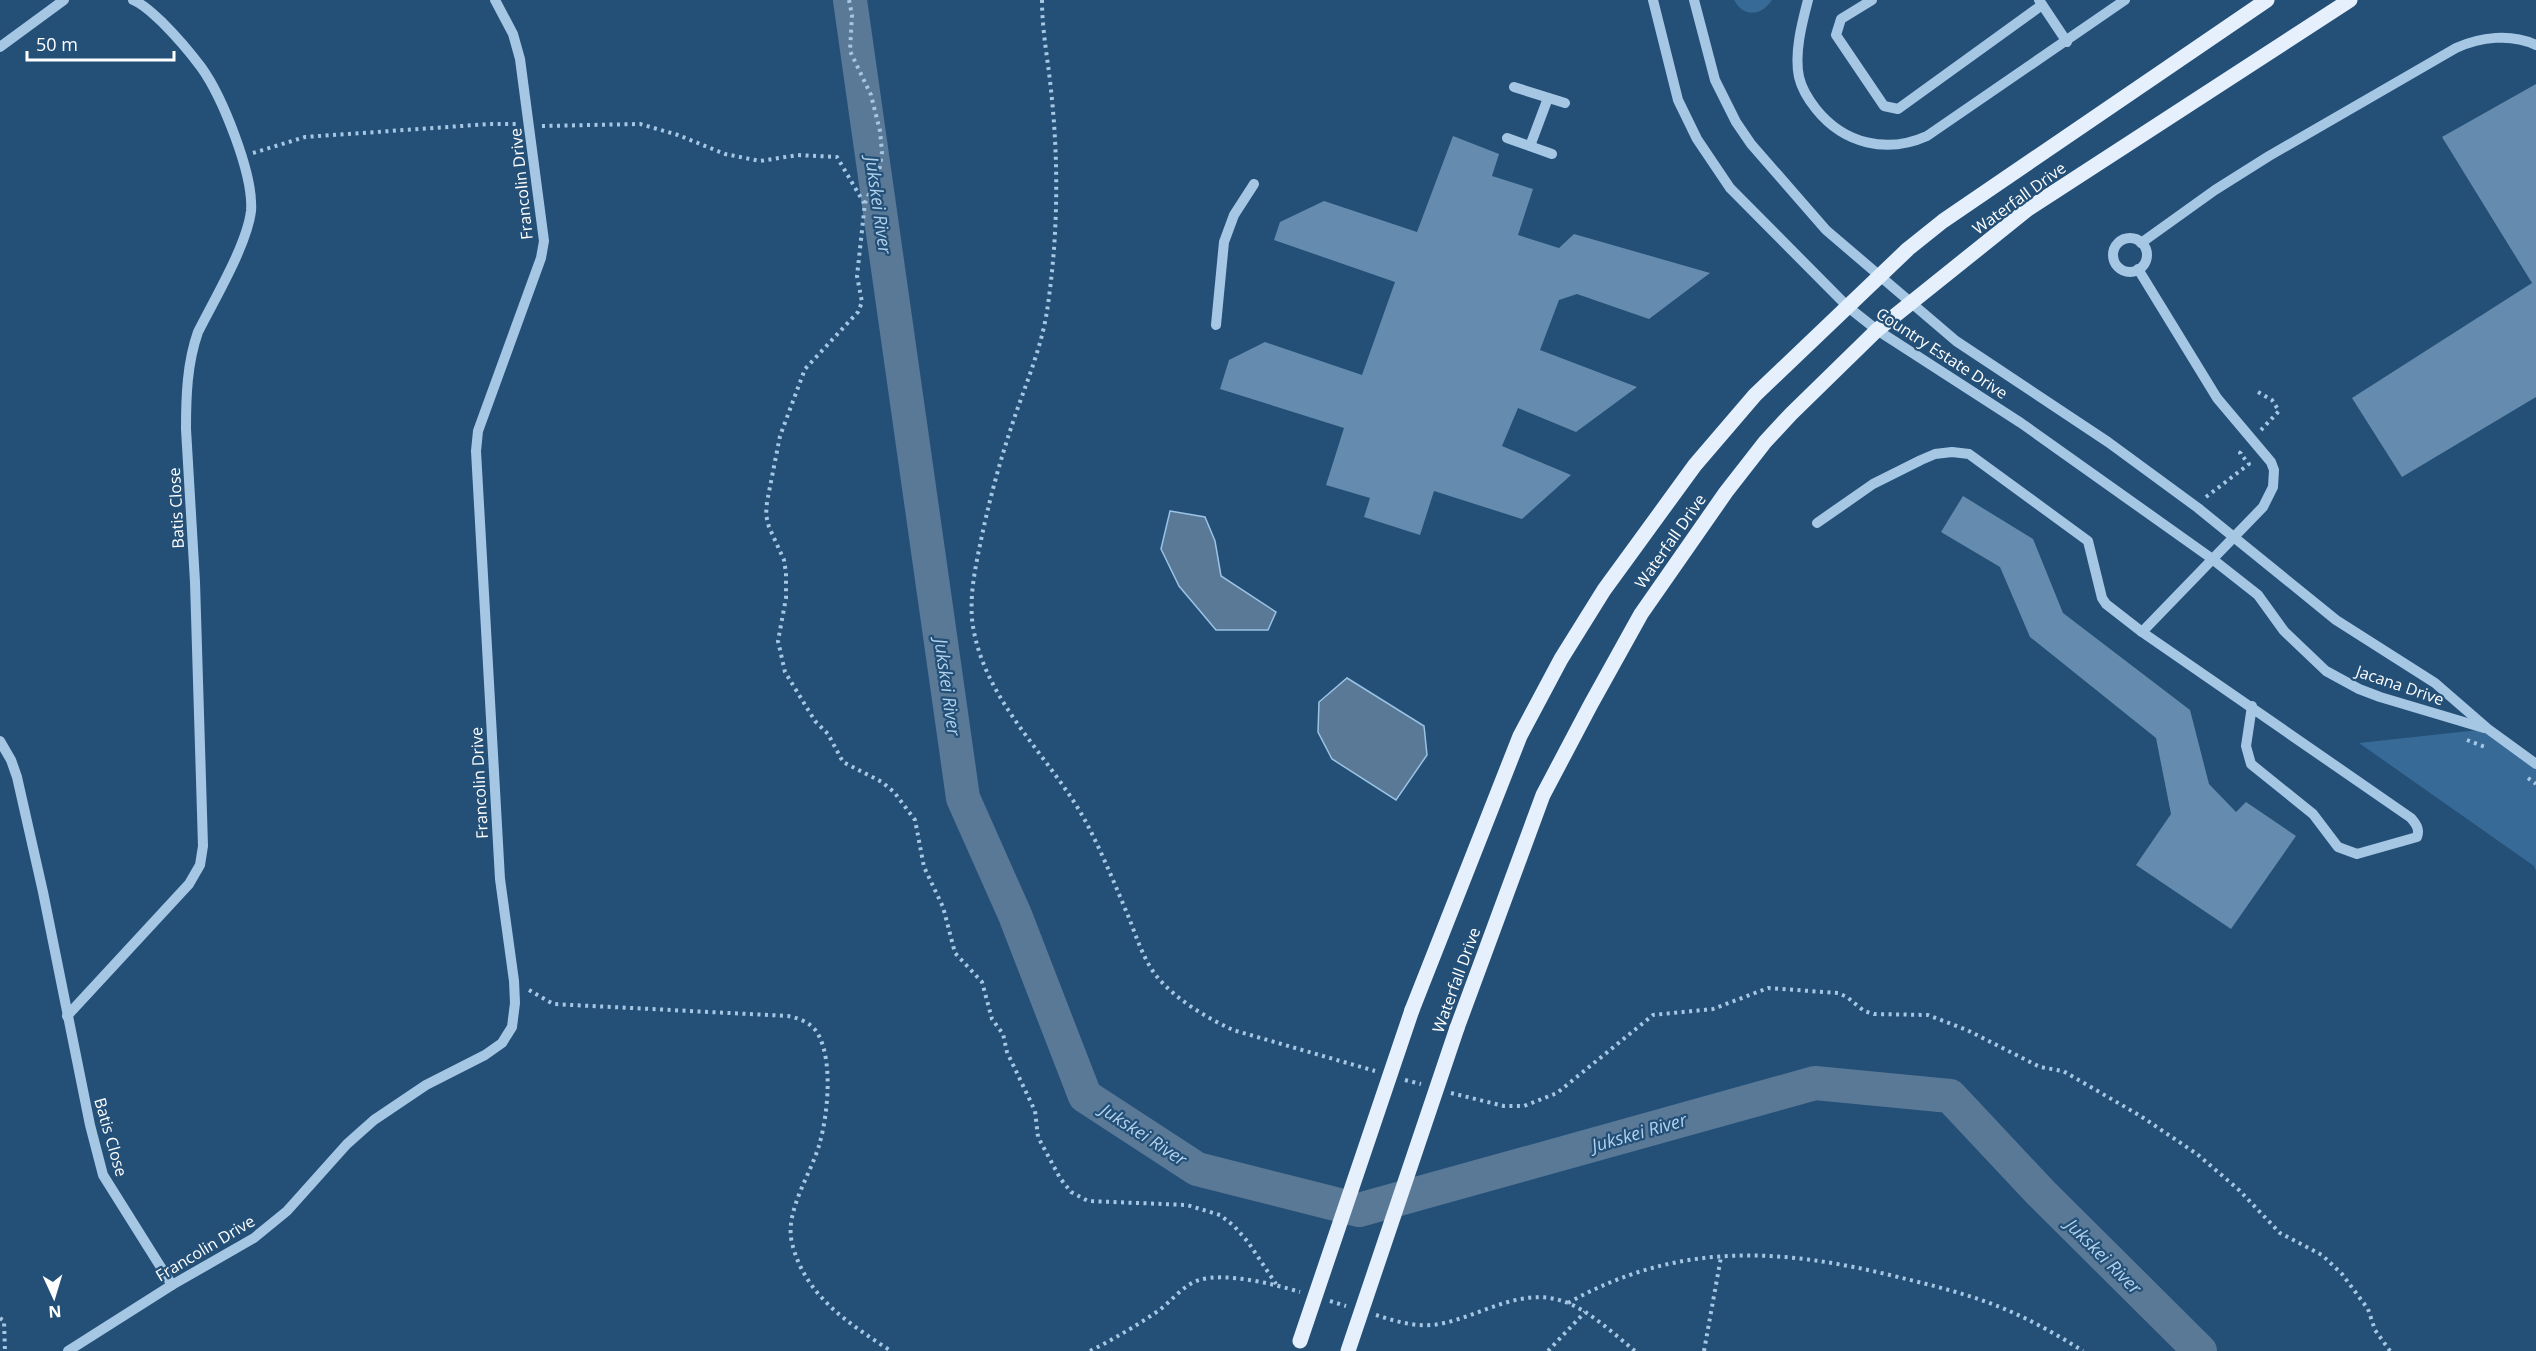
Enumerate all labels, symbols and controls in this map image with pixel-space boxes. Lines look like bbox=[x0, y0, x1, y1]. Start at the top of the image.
scale bar bbox=[27, 24, 174, 62]
text: 50 m bbox=[36, 32, 78, 56]
street label: Francolin Drive bbox=[504, 127, 538, 241]
water label: Jukskei River bbox=[860, 152, 898, 256]
street label: Waterfall Drive bbox=[1968, 157, 2070, 239]
street label: Country Estate Drive bbox=[1872, 302, 2012, 404]
street label: Batis Close bbox=[163, 467, 189, 549]
street label: Waterfall Drive bbox=[1629, 489, 1711, 593]
water label: Jukskei River bbox=[929, 634, 967, 738]
street label: Jacana Drive bbox=[2351, 659, 2447, 710]
street label: Francolin Drive bbox=[465, 726, 493, 839]
street label: Waterfall Drive bbox=[1427, 924, 1485, 1036]
street label: Batis Close bbox=[89, 1095, 133, 1179]
water label: Jukskei River bbox=[1094, 1096, 1192, 1171]
water label: Jukskei River bbox=[1586, 1107, 1690, 1158]
street label: Francolin Drive bbox=[151, 1210, 259, 1286]
water label: Jukskei River bbox=[2059, 1211, 2148, 1300]
north arrow bbox=[24, 1267, 84, 1327]
text: N bbox=[48, 1301, 62, 1323]

